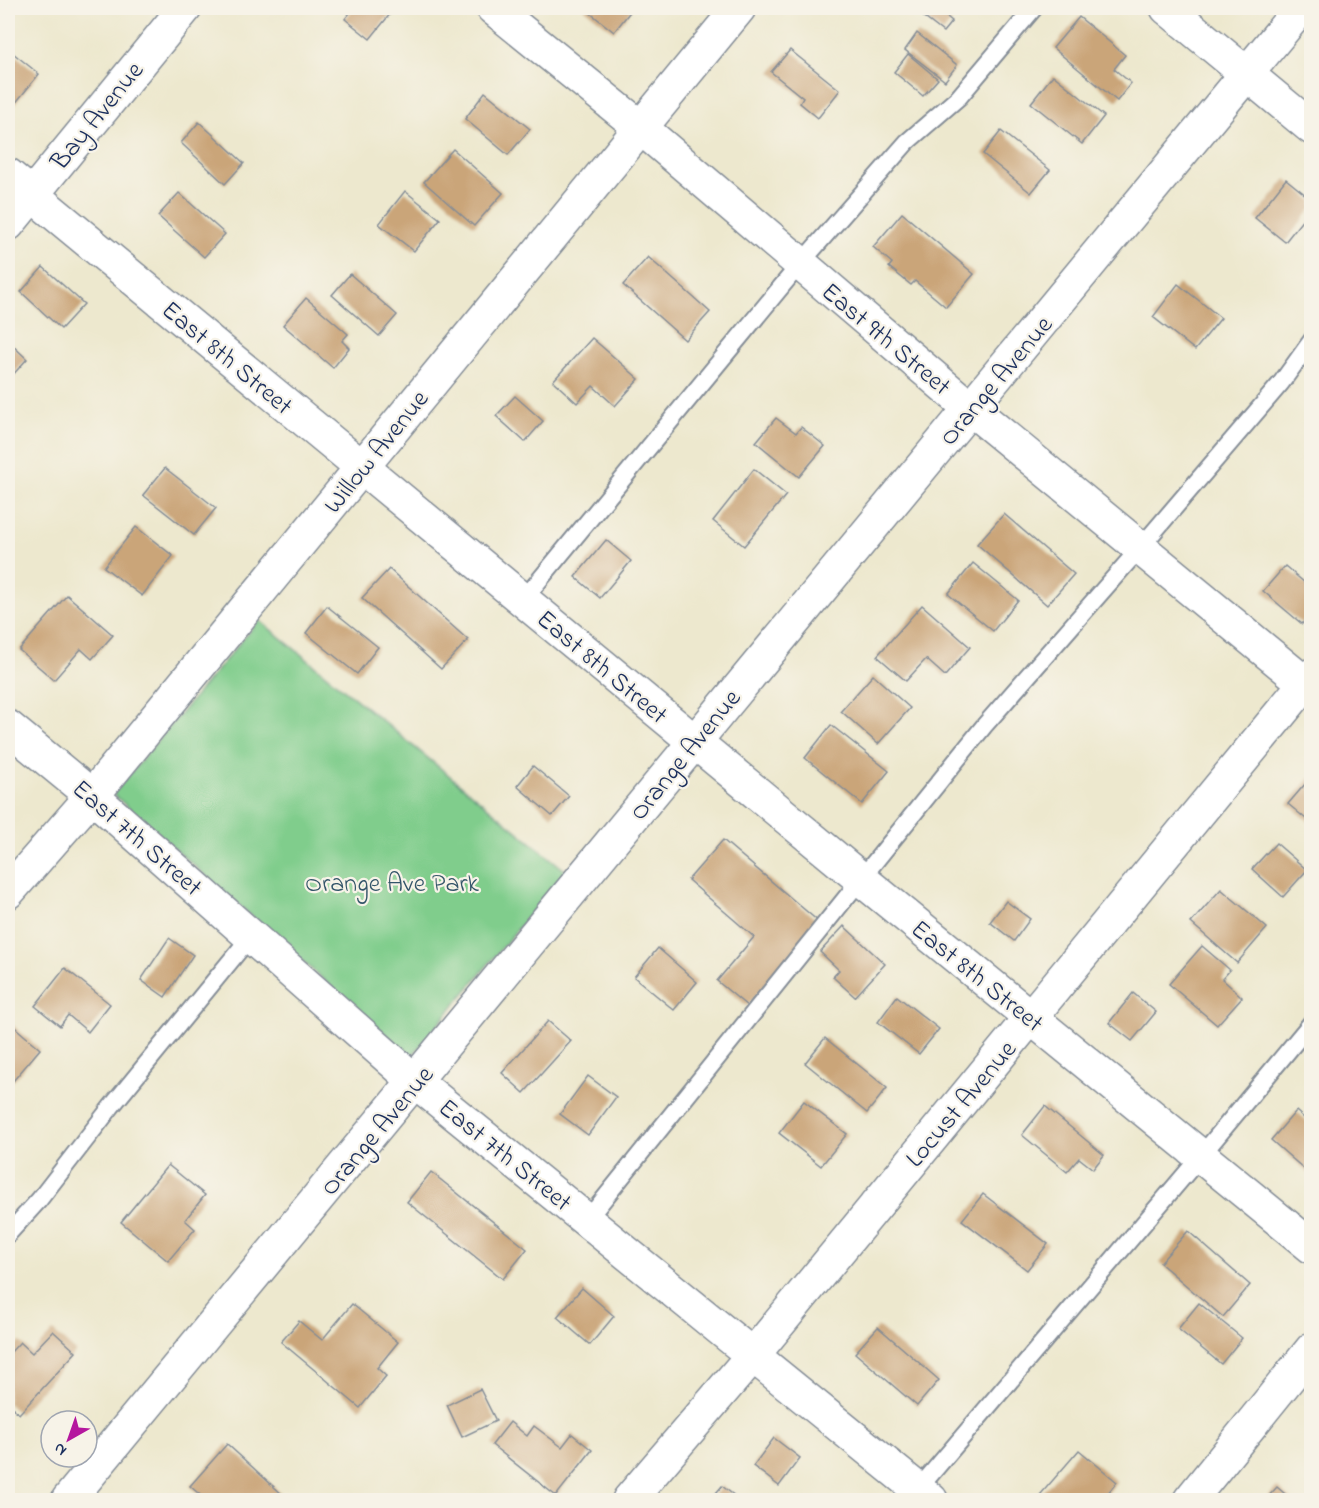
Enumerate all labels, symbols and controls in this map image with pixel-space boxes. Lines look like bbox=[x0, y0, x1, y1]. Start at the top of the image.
street label: Bay Avenue bbox=[42, 54, 154, 180]
street label: East 9th Street bbox=[812, 275, 958, 406]
street label: East 8th Street bbox=[152, 293, 300, 426]
street label: Orange Avenue bbox=[931, 308, 1063, 455]
street label: Willow Avenue bbox=[315, 382, 439, 523]
street label: East 8th Street bbox=[527, 602, 675, 735]
street label: Orange Avenue bbox=[621, 682, 752, 830]
street label: East 7th Street bbox=[62, 772, 210, 907]
park label: Orange Ave Park bbox=[305, 866, 480, 904]
street label: East 8th Street bbox=[902, 912, 1051, 1043]
street label: Locust Avenue bbox=[898, 1033, 1027, 1177]
street label: Orange Avenue bbox=[312, 1058, 444, 1205]
street label: East 7th Street bbox=[429, 1091, 579, 1222]
north arrow bbox=[39, 1409, 99, 1469]
text: N bbox=[49, 1436, 72, 1462]

